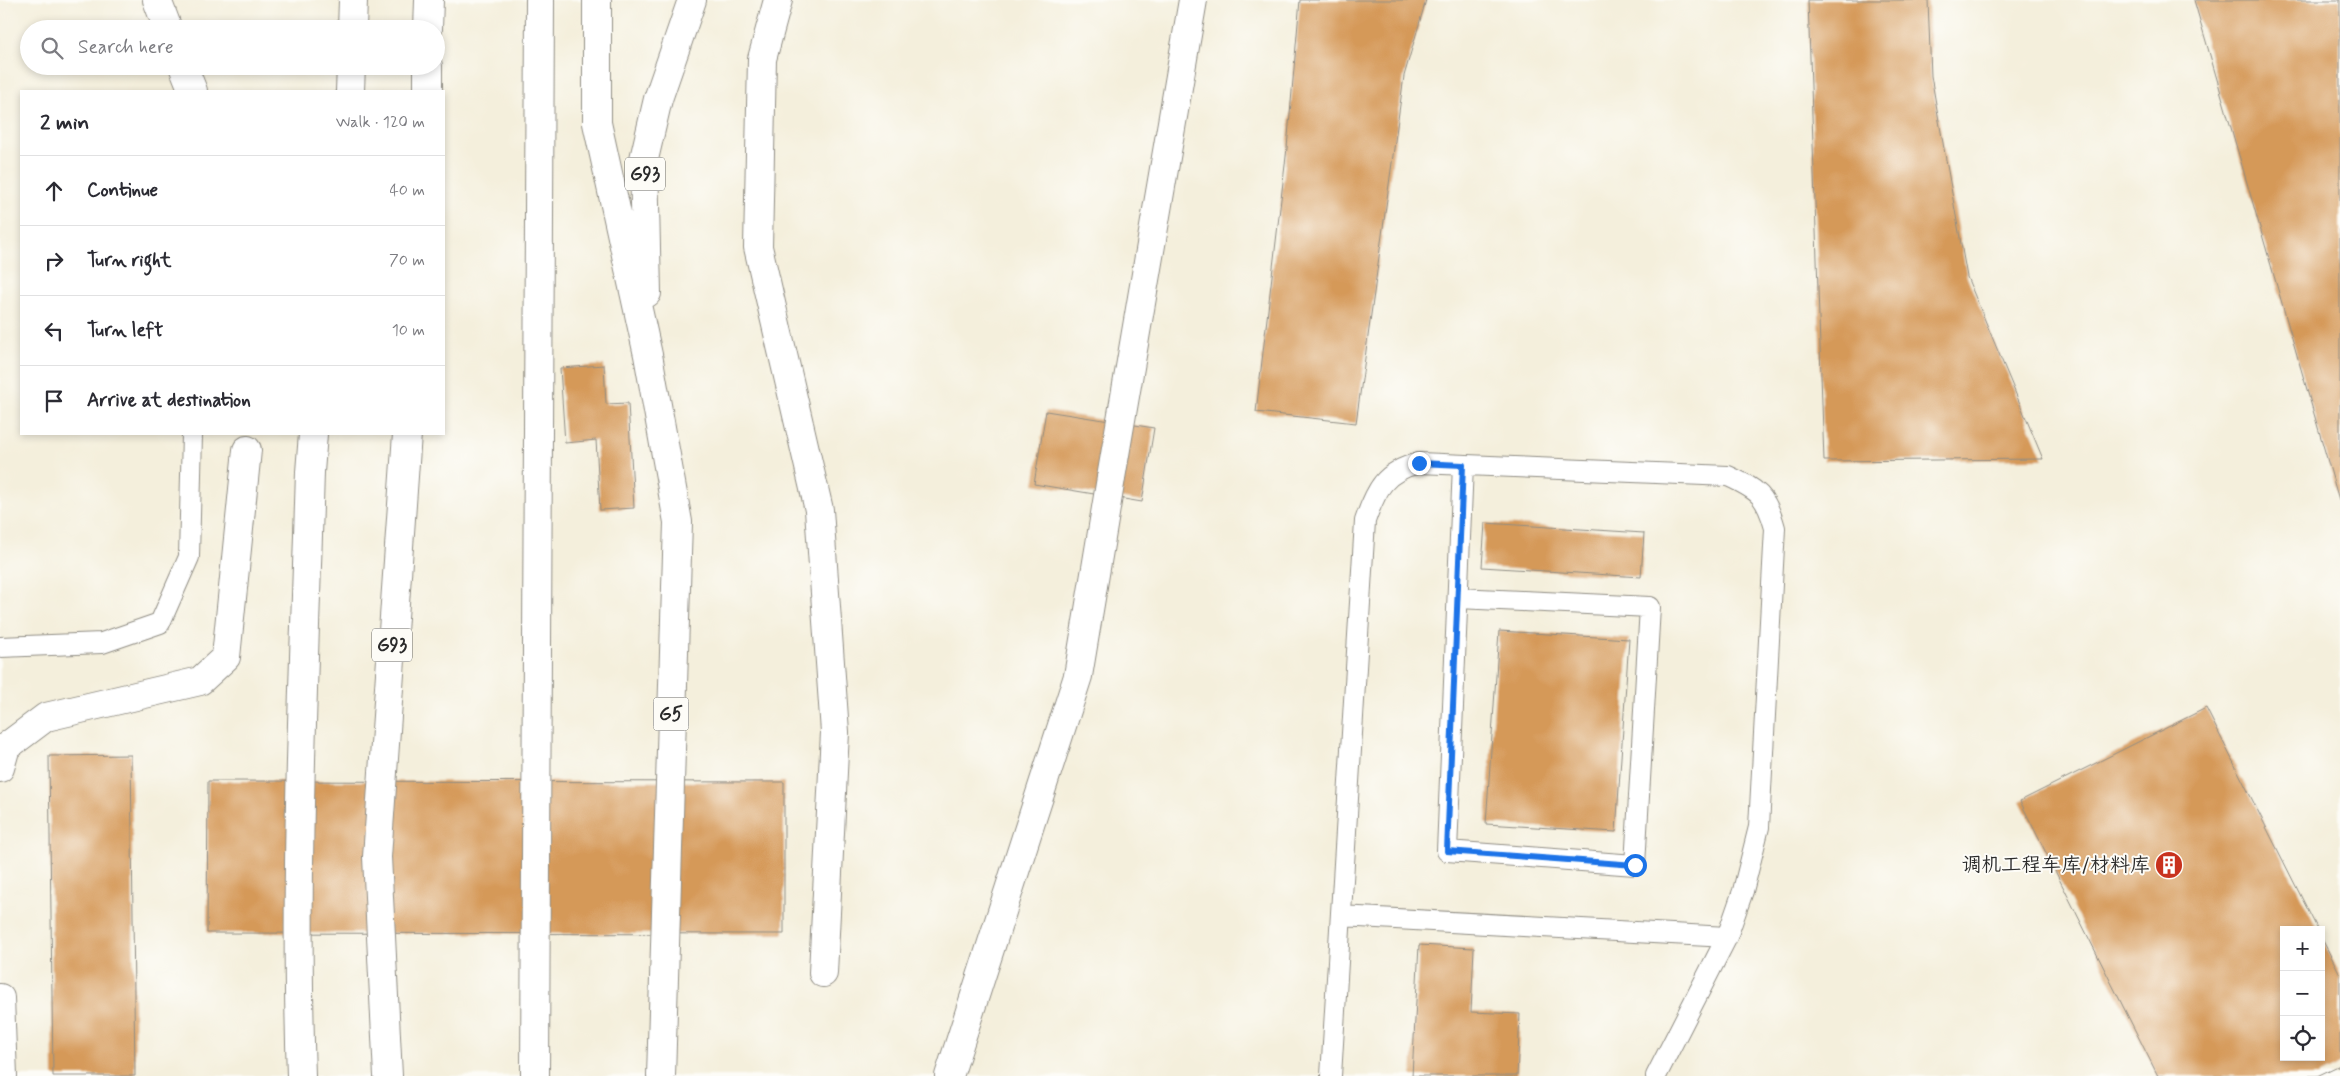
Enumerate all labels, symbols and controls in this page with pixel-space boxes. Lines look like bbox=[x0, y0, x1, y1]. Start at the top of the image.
search box bbox=[20, 20, 445, 75]
icon: search bbox=[38, 34, 66, 62]
text: Search here bbox=[78, 35, 174, 60]
text: 2 min bbox=[40, 109, 89, 137]
text: Walk · 120 m bbox=[336, 112, 425, 133]
road number: G93 bbox=[625, 157, 665, 190]
icon: ahead bbox=[40, 177, 68, 205]
text: Continue bbox=[87, 178, 158, 203]
text: 40 m bbox=[389, 180, 425, 201]
icon: right bbox=[40, 247, 68, 275]
text: Turn right bbox=[87, 248, 171, 273]
text: 70 m bbox=[389, 250, 425, 271]
icon: left bbox=[40, 317, 68, 345]
text: Turn left bbox=[87, 318, 163, 343]
text: 10 m bbox=[392, 320, 425, 341]
icon: arrive bbox=[40, 387, 68, 415]
text: Arrive at destination bbox=[87, 388, 251, 413]
route end bbox=[1408, 452, 1431, 475]
road number: G93 bbox=[372, 628, 412, 662]
road number: G5 bbox=[654, 698, 688, 731]
building icon: 调机工程车库/材料库 bbox=[2154, 850, 2184, 880]
place label: 调机工程车库/材料库 bbox=[1961, 852, 2150, 879]
route start bbox=[1624, 854, 1647, 877]
map controls bbox=[2280, 926, 2325, 1061]
button: + bbox=[2280, 926, 2325, 971]
button: − bbox=[2280, 971, 2325, 1016]
button: locate bbox=[2280, 1016, 2325, 1061]

